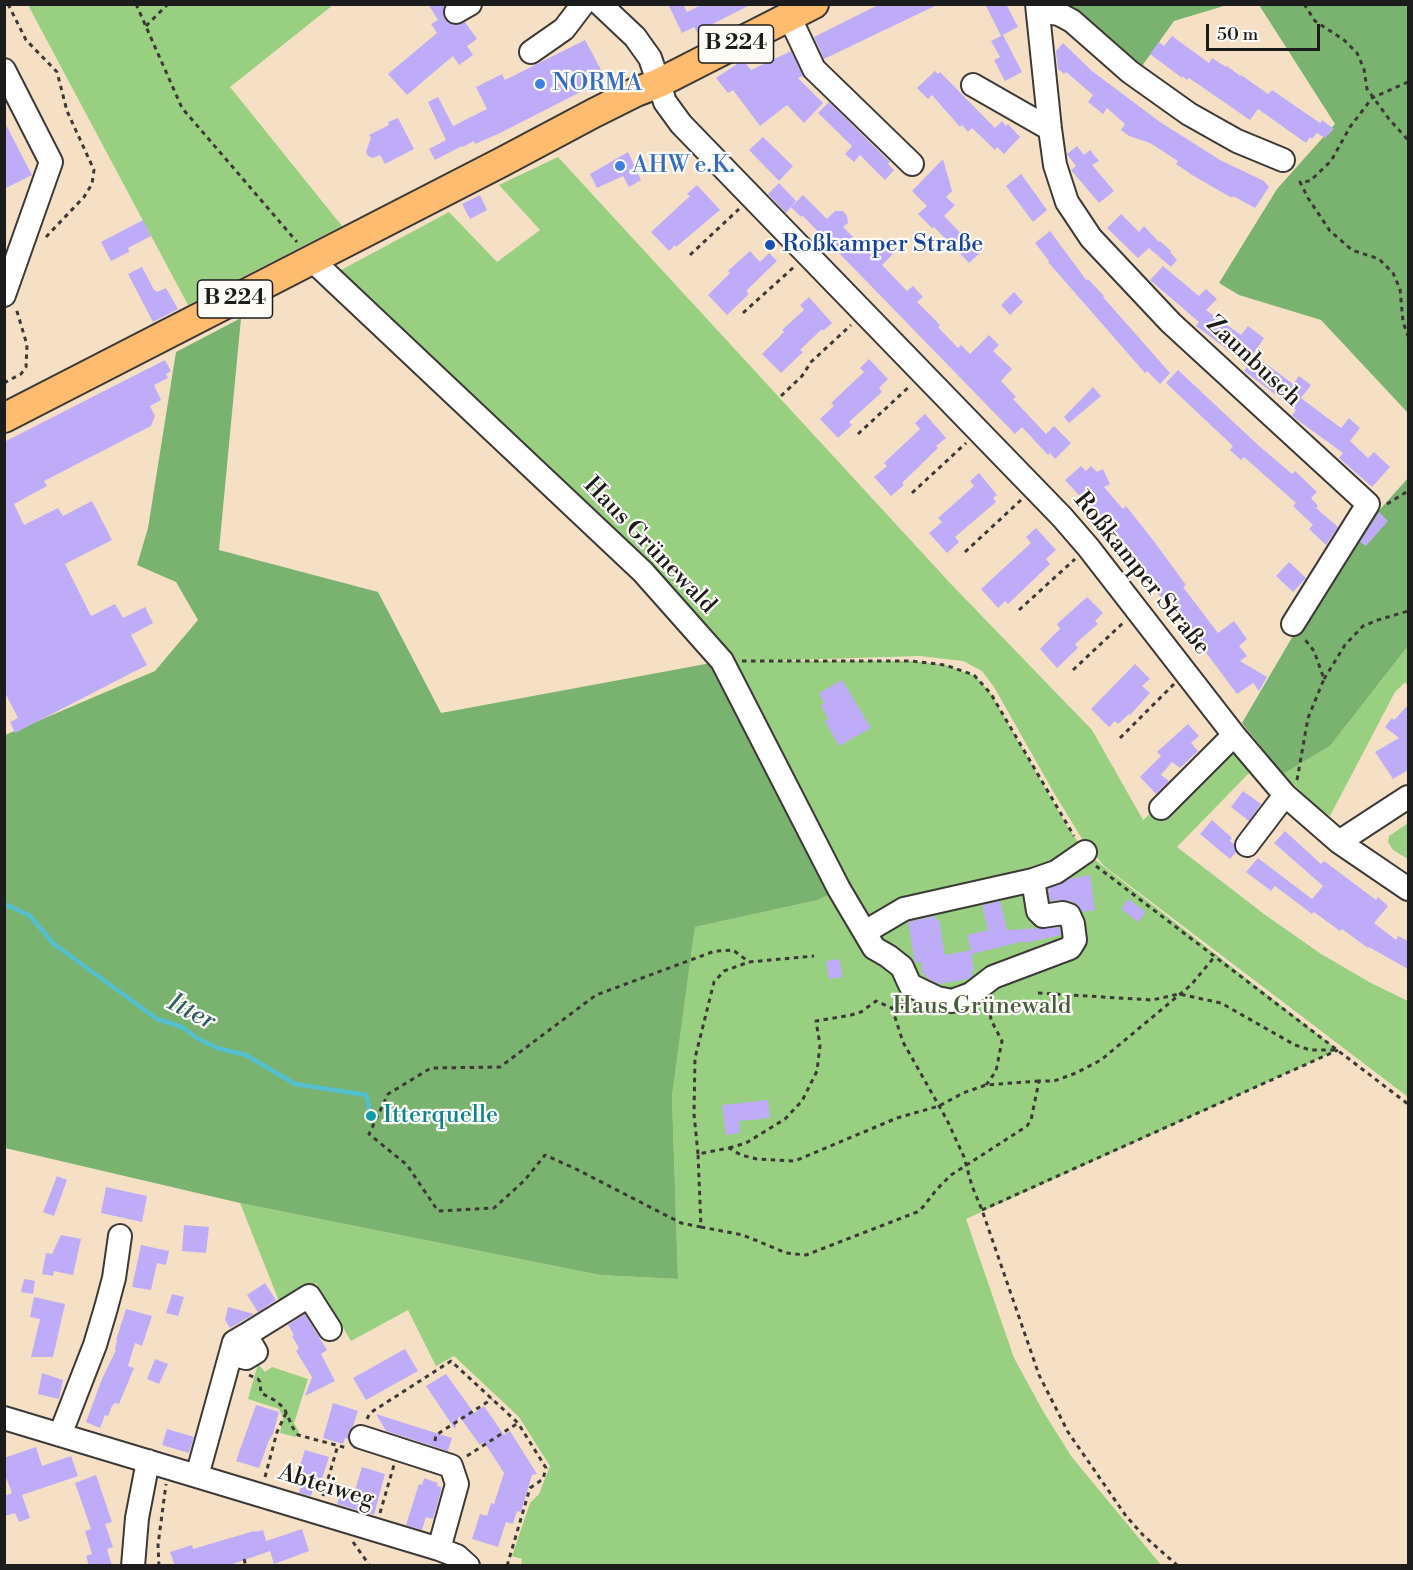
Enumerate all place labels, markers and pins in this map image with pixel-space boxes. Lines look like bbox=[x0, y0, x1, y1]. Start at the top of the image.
place label: NORMA bbox=[552, 70, 643, 98]
marker: NORMA bbox=[533, 77, 547, 91]
place label: AHW e.K. bbox=[632, 152, 735, 180]
marker: AHW e.K. bbox=[613, 159, 627, 173]
place label: Roßkamper Straße bbox=[782, 231, 983, 259]
marker: Roßkamper Straße bbox=[763, 238, 777, 252]
place label: Itterquelle bbox=[383, 1102, 498, 1130]
marker: Itterquelle bbox=[364, 1109, 378, 1123]

